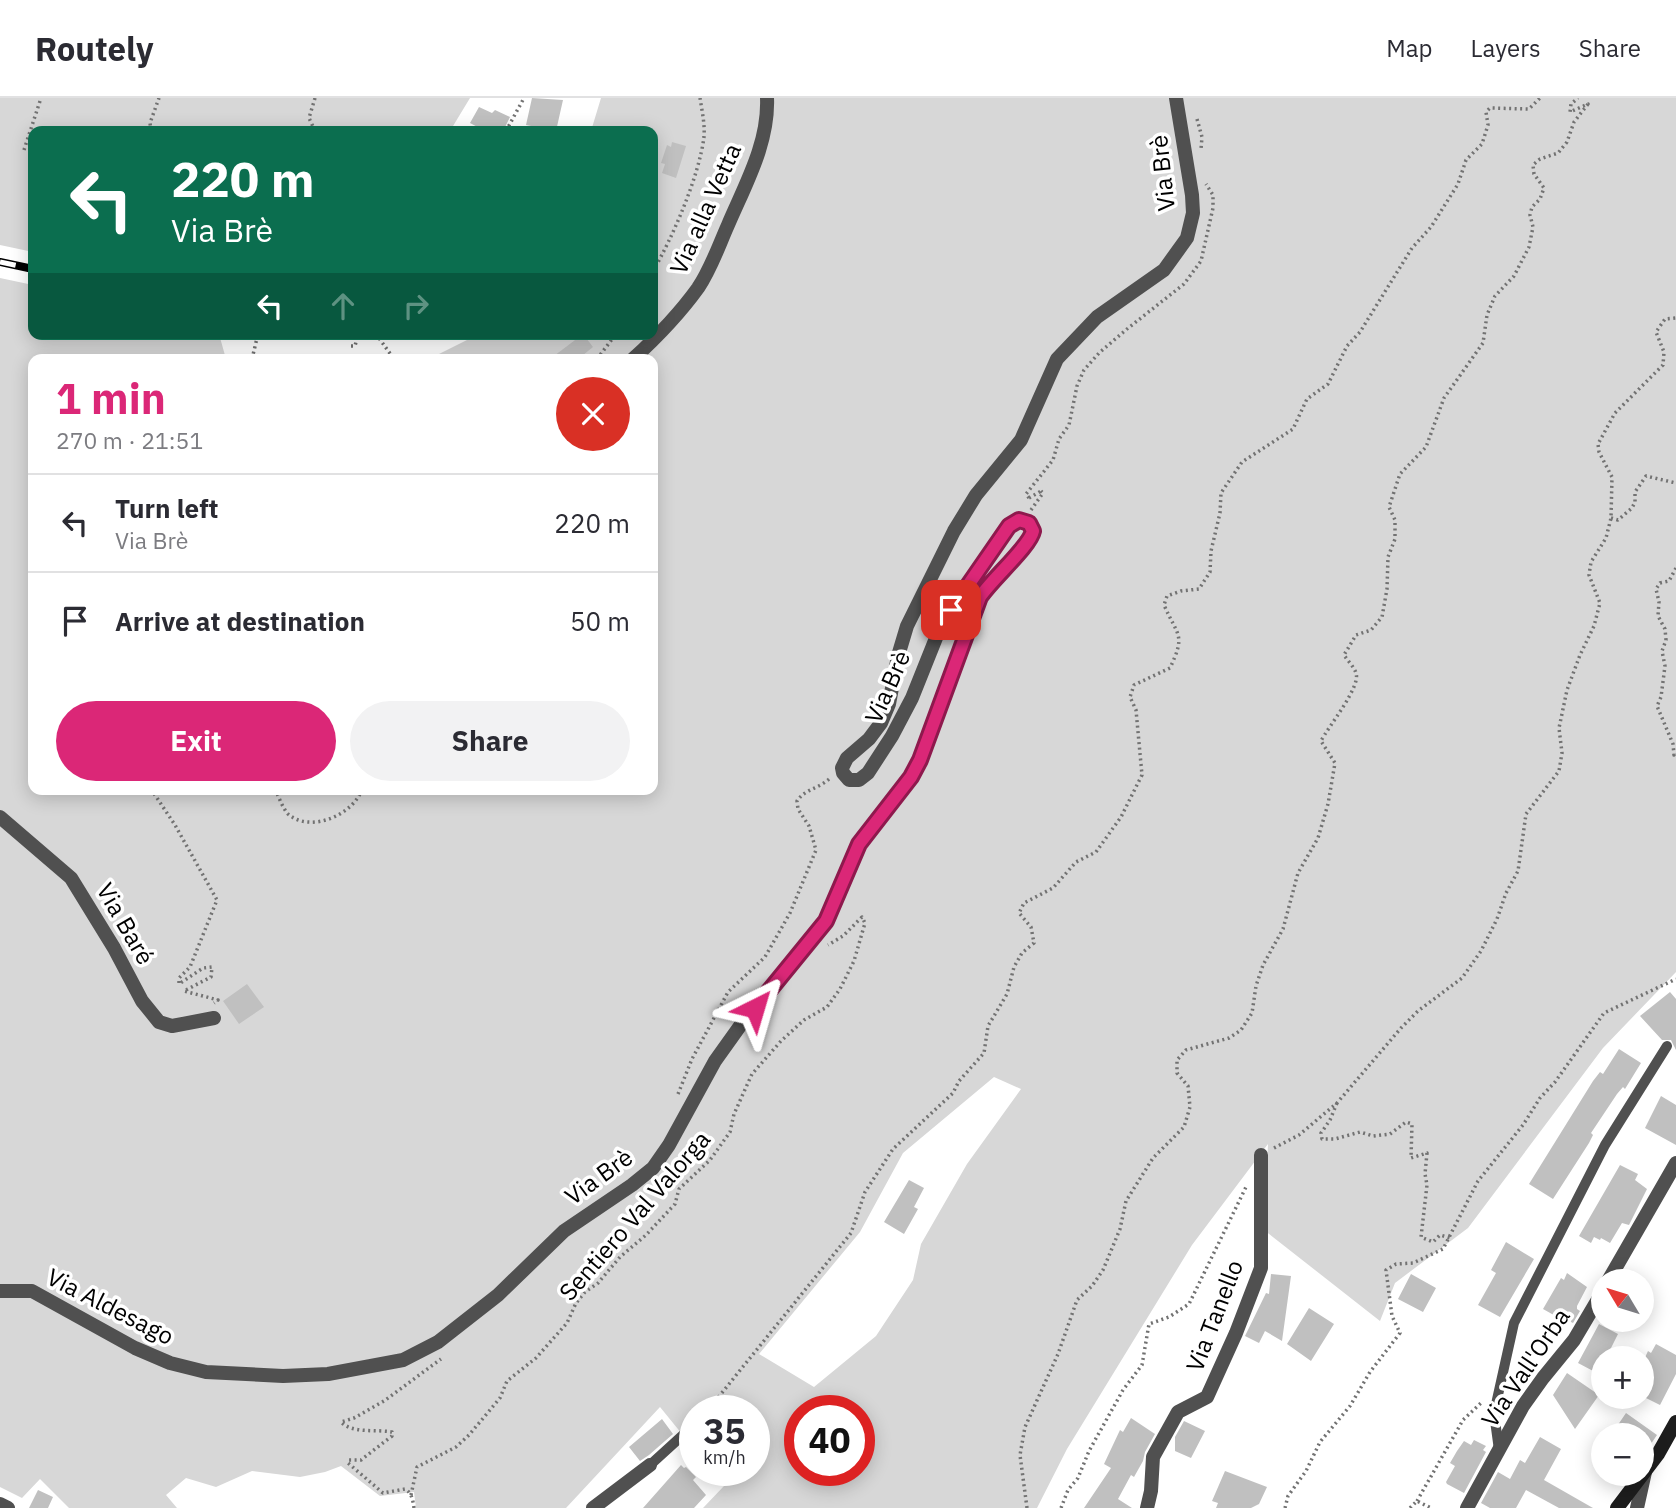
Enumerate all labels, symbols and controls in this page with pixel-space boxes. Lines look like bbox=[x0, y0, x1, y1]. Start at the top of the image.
text: Routely bbox=[35, 27, 154, 70]
text: Map bbox=[1386, 32, 1433, 64]
text: Layers bbox=[1471, 32, 1541, 64]
text: Share bbox=[1579, 32, 1641, 64]
street label: Via Brè bbox=[1142, 133, 1182, 213]
street label: Via alla Vetta bbox=[662, 138, 748, 279]
text: 220 m bbox=[171, 147, 315, 210]
icon: left bbox=[56, 154, 147, 245]
text: Via Brè bbox=[171, 209, 273, 251]
icon: left bbox=[251, 287, 289, 325]
icon: ahead bbox=[324, 287, 362, 325]
icon: right bbox=[397, 287, 435, 325]
text: 1 min bbox=[56, 371, 166, 426]
button: close bbox=[556, 377, 630, 451]
text: 270 m · 21:51 bbox=[56, 425, 203, 455]
text: Turn left bbox=[115, 491, 218, 525]
icon: left bbox=[56, 504, 94, 542]
text: 220 m bbox=[554, 506, 630, 540]
text: Via Brè bbox=[115, 525, 188, 555]
pin bbox=[921, 580, 981, 640]
icon: arrive bbox=[932, 591, 970, 629]
icon: arrive bbox=[56, 602, 94, 640]
text: Arrive at destination bbox=[115, 604, 365, 638]
text: 50 m bbox=[570, 604, 630, 638]
street label: Via Brè bbox=[857, 645, 917, 728]
button: Exit bbox=[56, 701, 336, 781]
button: Share bbox=[350, 701, 630, 781]
street label: Via Baré bbox=[90, 877, 162, 970]
position arrow bbox=[718, 971, 792, 1045]
street label: Sentiero Val Valorga bbox=[552, 1123, 717, 1307]
street label: Via Brè bbox=[558, 1141, 639, 1212]
street label: Via Tanello bbox=[1178, 1255, 1250, 1376]
street label: Via Aldesago bbox=[41, 1260, 179, 1352]
north arrow bbox=[1591, 1269, 1654, 1332]
map controls bbox=[1591, 1269, 1654, 1486]
street label: Via Vall'Orba bbox=[1474, 1302, 1577, 1433]
button: + bbox=[1591, 1346, 1654, 1409]
speed limit sign: 40 bbox=[784, 1395, 875, 1486]
text: 35 bbox=[703, 1408, 746, 1454]
button: − bbox=[1591, 1423, 1654, 1486]
text: km/h bbox=[703, 1446, 746, 1469]

